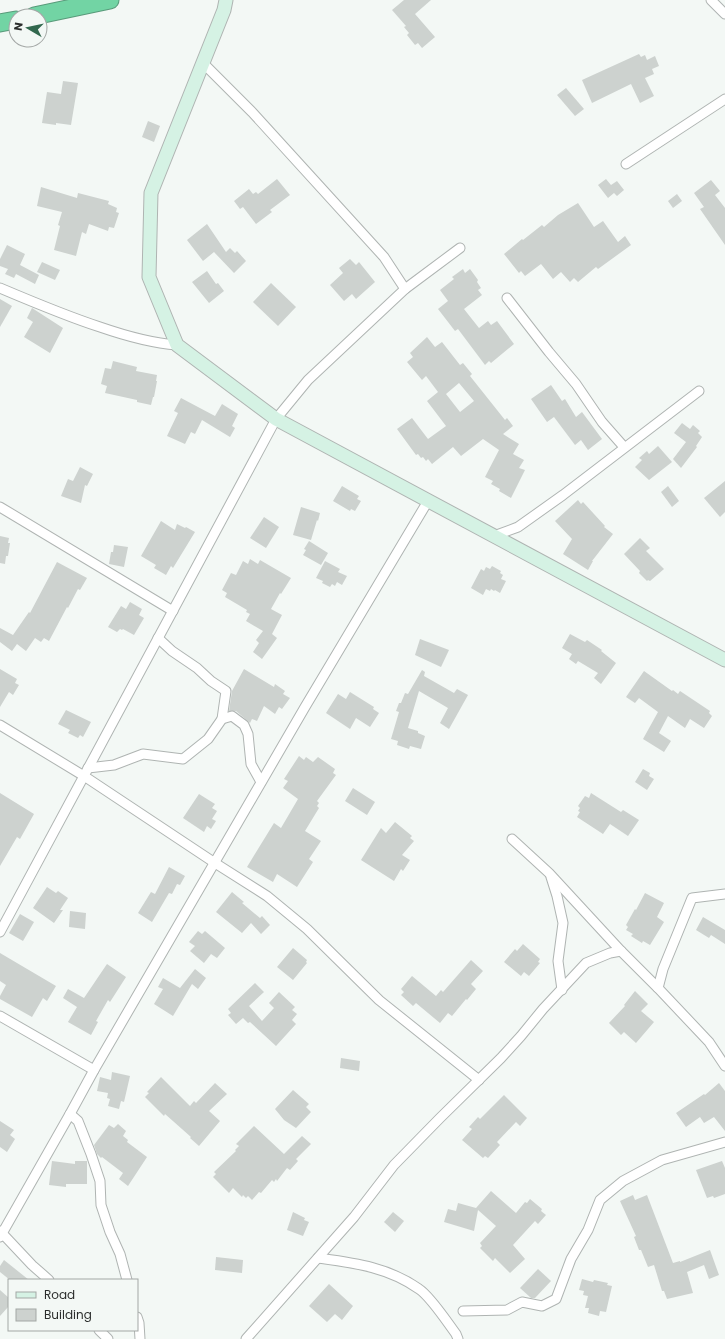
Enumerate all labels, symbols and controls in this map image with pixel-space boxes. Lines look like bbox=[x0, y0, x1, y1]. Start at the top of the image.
north arrow bbox=[8, 8, 48, 48]
text: N bbox=[10, 21, 27, 32]
legend bbox=[8, 1279, 138, 1331]
text: Road bbox=[44, 1286, 75, 1303]
text: Building bbox=[44, 1306, 92, 1323]

